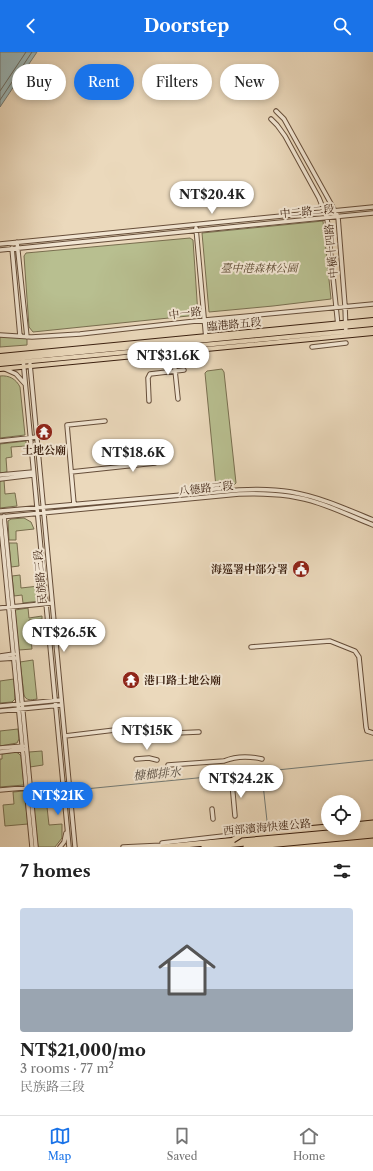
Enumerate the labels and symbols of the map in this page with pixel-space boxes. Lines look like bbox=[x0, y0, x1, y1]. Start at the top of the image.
pin: NT$20.4K bbox=[171, 181, 253, 215]
street label: 中二路二段 bbox=[279, 202, 335, 220]
street label: 中橫十四路 bbox=[322, 223, 340, 279]
park label: 臺中港森林公園 bbox=[221, 261, 299, 275]
street label: 中一路 bbox=[168, 304, 202, 322]
street label: 臨港路五段 bbox=[206, 315, 262, 333]
pin: NT$31.6K bbox=[127, 342, 209, 376]
temple icon: 土地公廟 bbox=[34, 422, 54, 442]
pin: NT$18.6K bbox=[92, 439, 174, 473]
place label: 土地公廟 bbox=[22, 443, 66, 457]
street label: 八德路三段 bbox=[178, 478, 234, 498]
street label: 民族路三段 bbox=[31, 549, 49, 605]
public building icon: 海巡署中部分署 bbox=[291, 559, 311, 579]
place label: 海巡署中部分署 bbox=[211, 562, 288, 576]
pin: NT$26.5K bbox=[23, 619, 105, 653]
temple icon: 港口路土地公廟 bbox=[121, 670, 141, 690]
place label: 港口路土地公廟 bbox=[144, 673, 221, 687]
pin: NT$15K bbox=[114, 717, 180, 751]
water label: 槺榔排水 bbox=[132, 764, 183, 783]
pin: NT$24.2K bbox=[200, 765, 282, 799]
pin: NT$21K bbox=[25, 782, 91, 816]
street label: 西部濱海快速公路 bbox=[223, 816, 311, 838]

